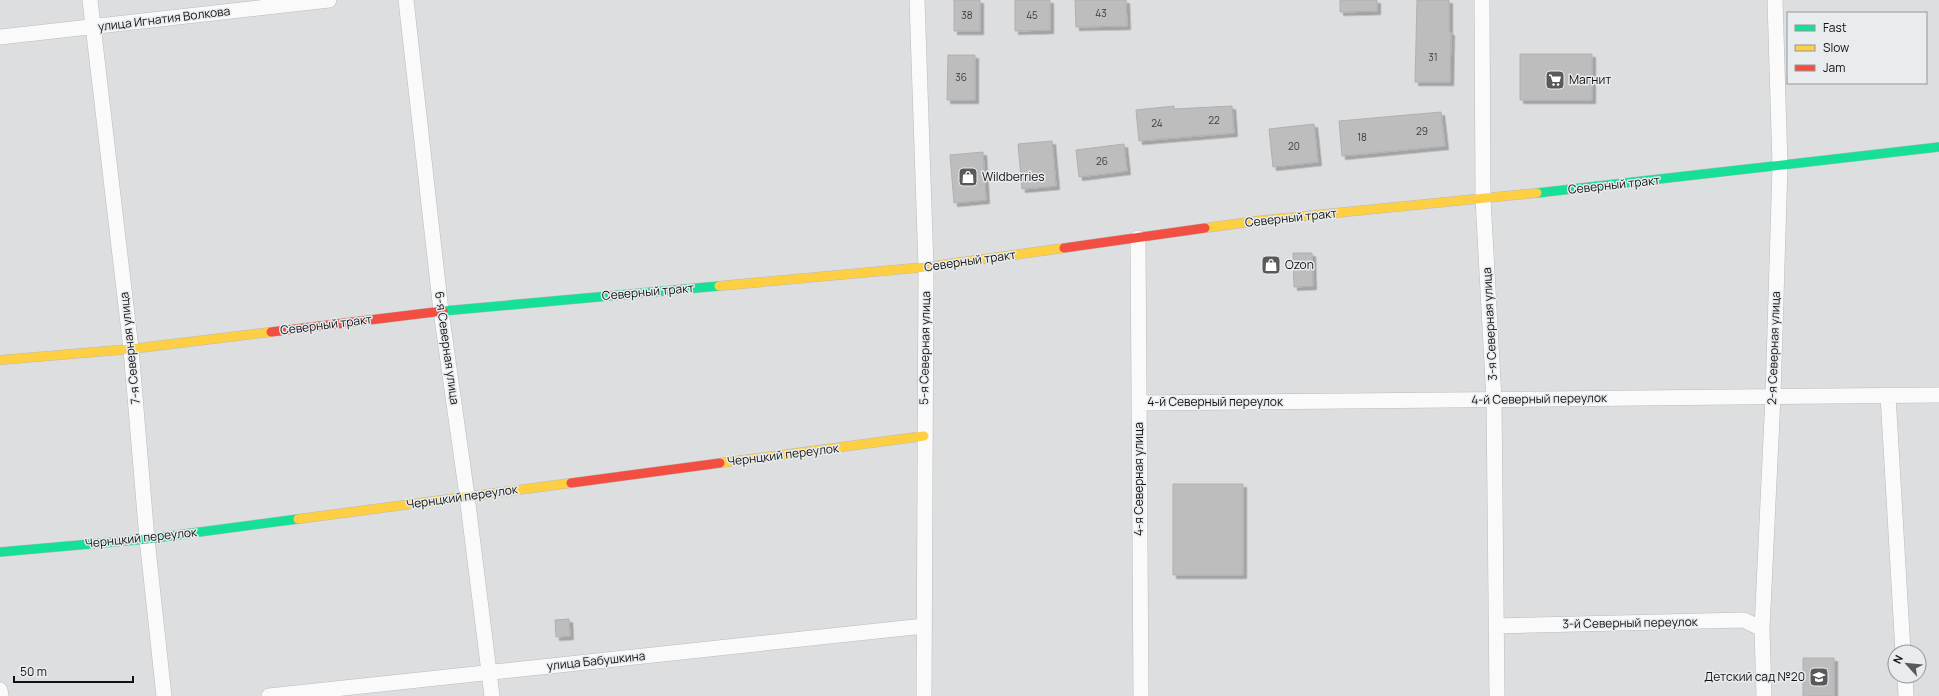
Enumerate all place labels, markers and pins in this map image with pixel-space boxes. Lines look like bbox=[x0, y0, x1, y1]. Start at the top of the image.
supermarket icon: Магнит bbox=[1544, 69, 1566, 91]
place label: Магнит bbox=[1569, 71, 1611, 88]
shop icon: Wildberries bbox=[957, 166, 979, 188]
place label: Wildberries bbox=[982, 168, 1045, 185]
shop icon: Ozon bbox=[1260, 254, 1282, 276]
place label: Ozon bbox=[1285, 256, 1314, 273]
school or university icon: Детский сад №20 bbox=[1808, 666, 1830, 688]
place label: Детский сад №20 bbox=[1704, 668, 1805, 685]

